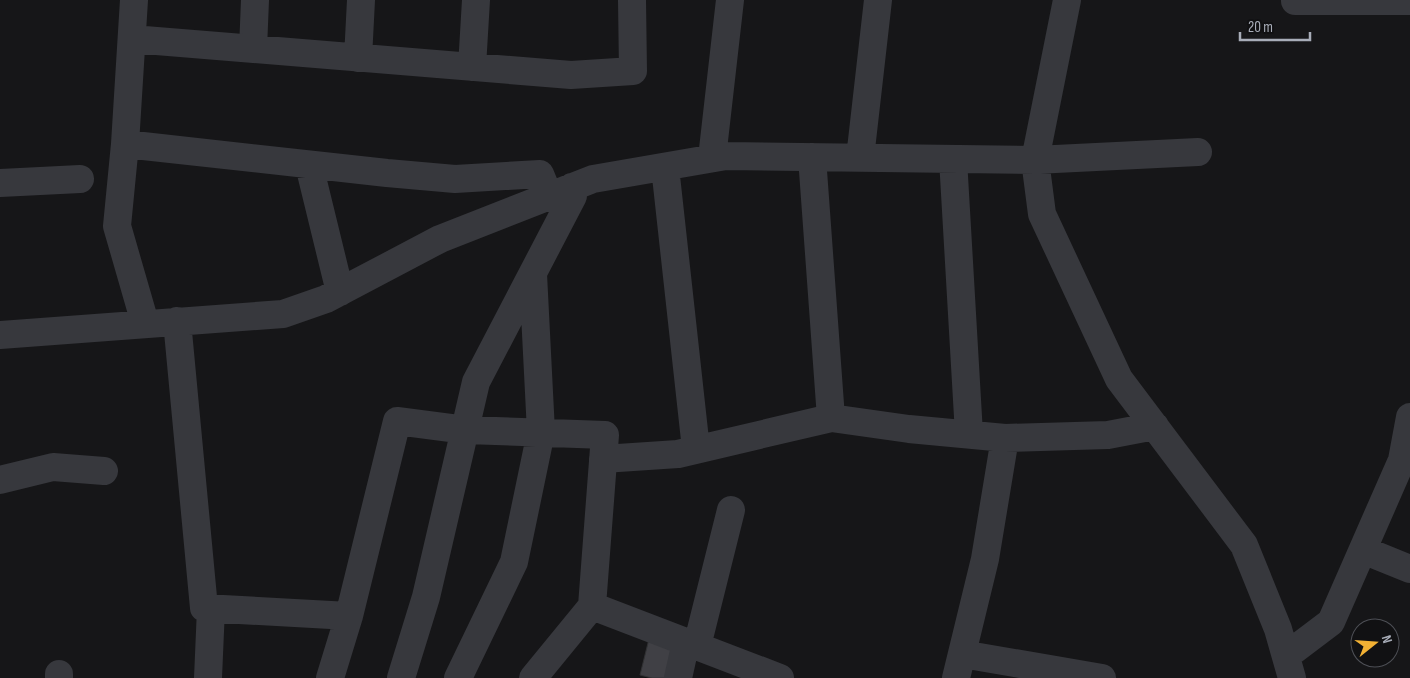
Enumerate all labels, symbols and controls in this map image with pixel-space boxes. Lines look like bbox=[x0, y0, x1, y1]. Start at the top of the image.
scale bar bbox=[1240, 10, 1310, 42]
text: 20 m bbox=[1248, 18, 1273, 37]
north arrow bbox=[1350, 618, 1400, 668]
text: N bbox=[1378, 633, 1396, 645]

